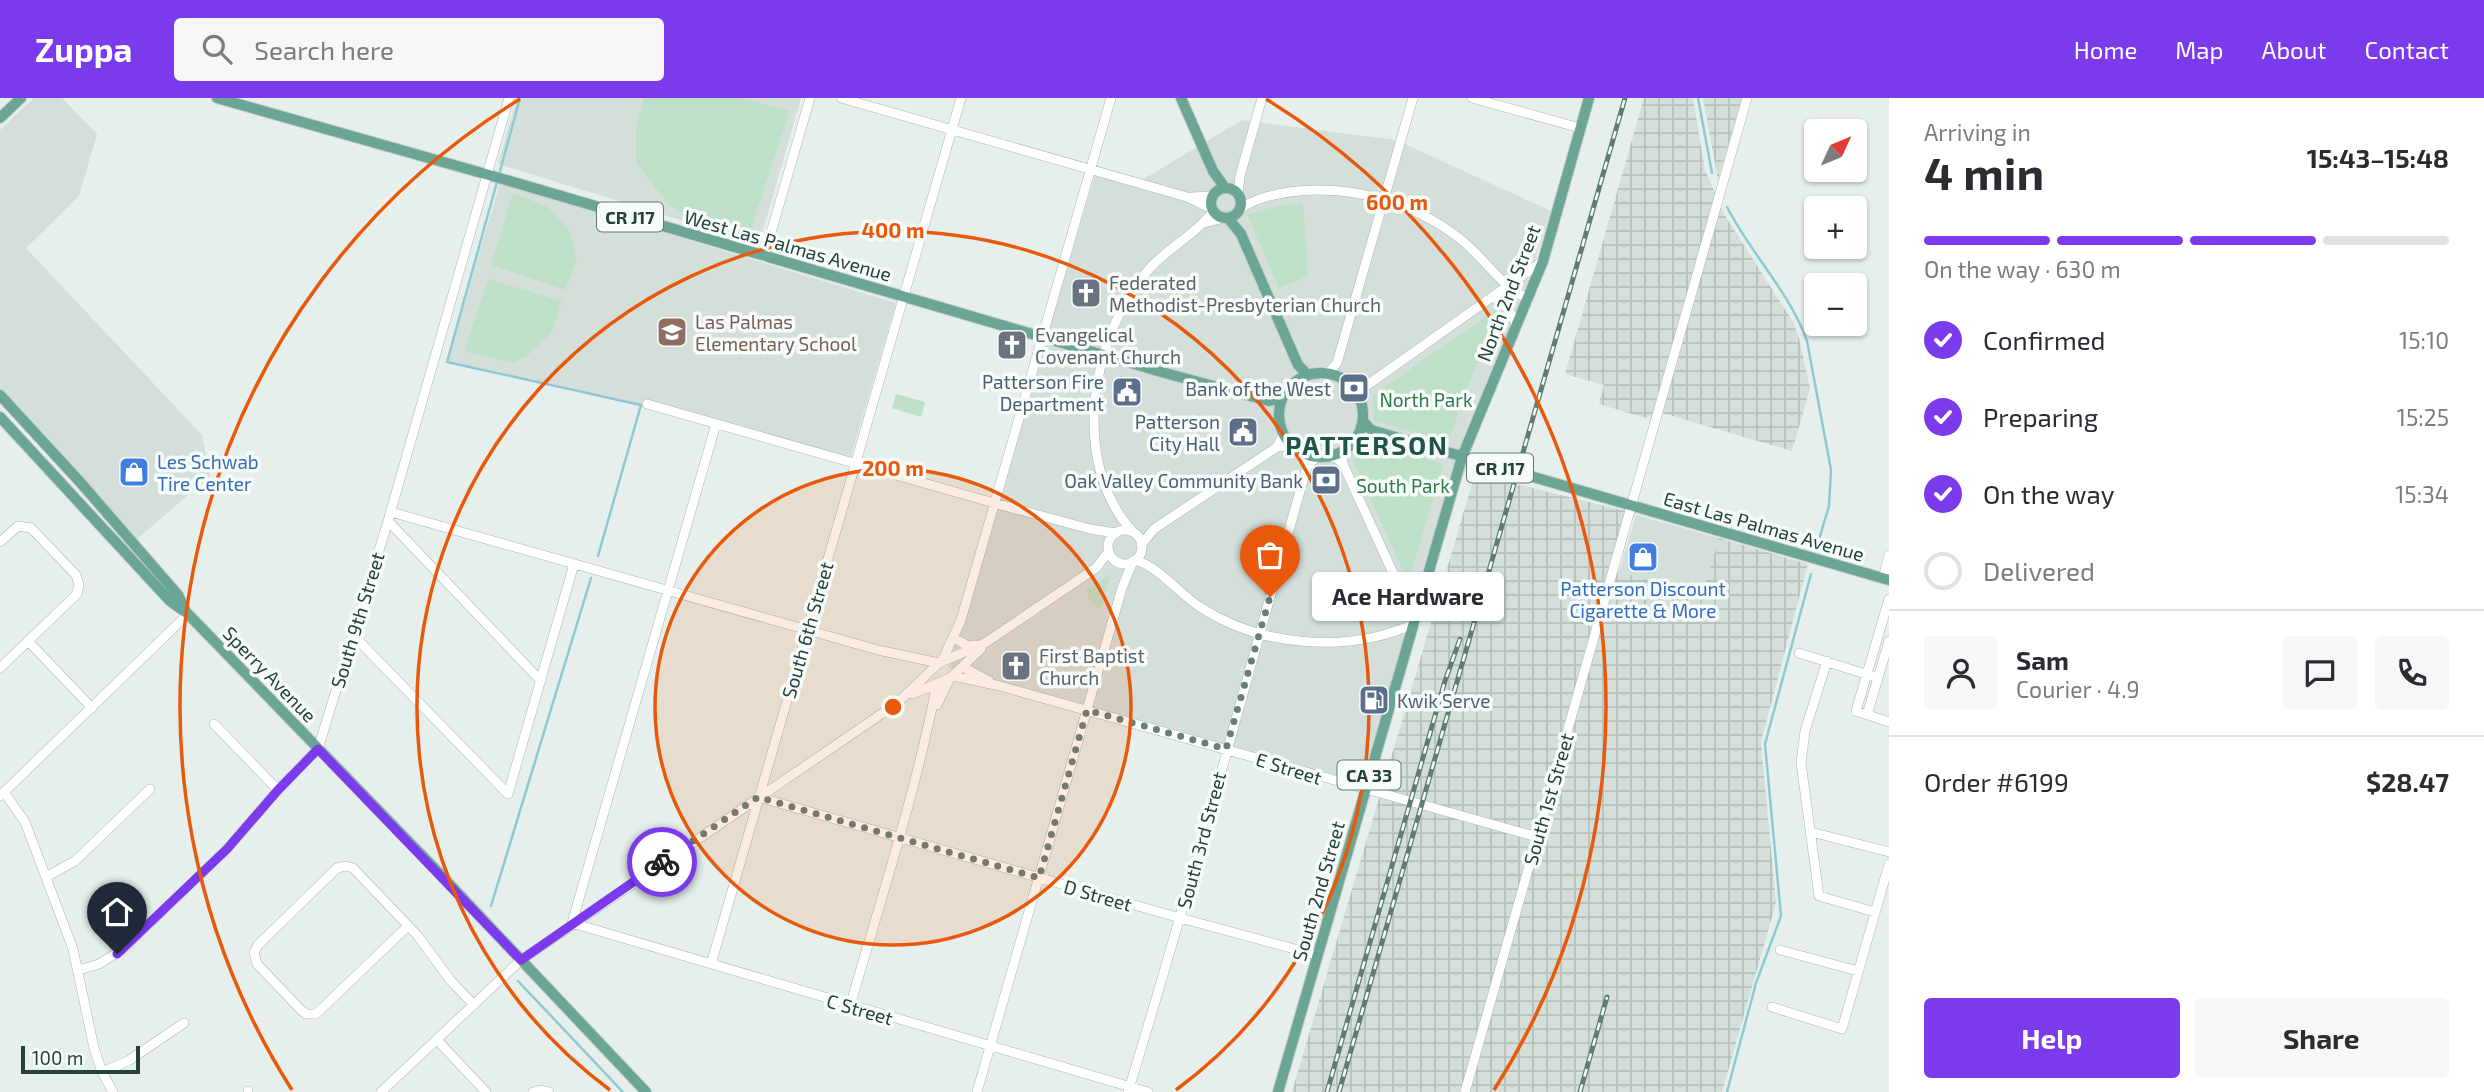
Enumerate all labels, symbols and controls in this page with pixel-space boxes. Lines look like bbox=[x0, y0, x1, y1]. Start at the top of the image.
search box bbox=[174, 18, 664, 81]
text: Zuppa bbox=[35, 29, 132, 69]
icon: search bbox=[198, 30, 236, 68]
text: Search here bbox=[254, 34, 394, 65]
text: Home bbox=[2074, 35, 2137, 64]
text: Map bbox=[2175, 35, 2223, 64]
text: About bbox=[2261, 35, 2327, 64]
text: Contact bbox=[2365, 35, 2449, 64]
text: Arriving in bbox=[1924, 118, 2031, 146]
north arrow bbox=[1804, 119, 1867, 182]
map controls bbox=[1804, 119, 1867, 336]
text: 15:43–15:48 bbox=[2307, 142, 2449, 173]
text: 4 min bbox=[1924, 144, 2044, 199]
text: 600 m bbox=[1366, 189, 1428, 214]
button: + bbox=[1804, 196, 1867, 259]
road number: CR J17 bbox=[597, 202, 663, 232]
street label: West Las Palmas Avenue bbox=[682, 204, 894, 286]
text: 400 m bbox=[862, 217, 924, 242]
street label: North 2nd Street bbox=[1471, 222, 1545, 364]
text: On the way · 630 m bbox=[1924, 255, 2121, 283]
place label: Federated Methodist-Presbyterian Church bbox=[1109, 271, 1381, 316]
button: − bbox=[1804, 273, 1867, 336]
church icon: Federated Methodist-Presbyterian Church bbox=[1069, 276, 1103, 310]
place label: Las Palmas Elementary School bbox=[695, 310, 857, 355]
school or university icon: Las Palmas Elementary School bbox=[655, 315, 689, 349]
icon: check bbox=[1924, 321, 1962, 359]
place label: Evangelical Covenant Church bbox=[1035, 323, 1181, 368]
text: Confirmed bbox=[1983, 324, 2106, 355]
text: 15:10 bbox=[2399, 326, 2449, 354]
church icon: Evangelical Covenant Church bbox=[995, 328, 1029, 362]
place label: Patterson Fire Department bbox=[982, 370, 1104, 415]
bank icon: Bank of the West bbox=[1337, 371, 1371, 405]
public building icon: Patterson Fire Department bbox=[1110, 375, 1144, 409]
place label: Bank of the West bbox=[1185, 377, 1331, 400]
park label: North Park bbox=[1379, 388, 1473, 411]
icon: check bbox=[1924, 398, 1962, 436]
text: Preparing bbox=[1983, 401, 2098, 432]
text: 15:25 bbox=[2397, 403, 2449, 431]
place label: Patterson City Hall bbox=[1135, 410, 1220, 455]
public building icon: Patterson City Hall bbox=[1226, 415, 1260, 449]
district label: PATTERSON bbox=[1285, 429, 1449, 460]
place label: Les Schwab Tire Center bbox=[157, 450, 259, 495]
road number: CR J17 bbox=[1467, 454, 1533, 482]
shop icon: Les Schwab Tire Center bbox=[117, 455, 151, 489]
text: 200 m bbox=[862, 455, 924, 480]
bank icon: Oak Valley Community Bank bbox=[1309, 463, 1343, 497]
place label: Oak Valley Community Bank bbox=[1064, 469, 1303, 492]
park label: South Park bbox=[1356, 474, 1450, 497]
icon: check bbox=[1924, 475, 1962, 513]
text: On the way bbox=[1983, 478, 2114, 509]
text: 15:34 bbox=[2395, 480, 2449, 508]
street label: East Las Palmas Avenue bbox=[1661, 486, 1867, 566]
pin bbox=[1240, 525, 1300, 597]
icon: bag bbox=[1251, 536, 1289, 574]
shop icon: Patterson Discount Cigarette & More bbox=[1626, 540, 1660, 574]
street label: South 9th Street bbox=[325, 549, 389, 691]
text: Delivered bbox=[1983, 555, 2095, 586]
street label: South 6th Street bbox=[777, 559, 837, 701]
callout: Ace Hardware bbox=[1312, 573, 1504, 622]
place label: Patterson Discount Cigarette & More bbox=[1560, 577, 1726, 622]
text: Ace Hardware bbox=[1332, 582, 1484, 610]
street label: Sperry Avenue bbox=[219, 621, 321, 727]
button: person bbox=[1924, 636, 1998, 710]
button: chat bbox=[2283, 636, 2357, 710]
button: phone bbox=[2375, 636, 2449, 710]
place label: First Baptist Church bbox=[1039, 644, 1145, 689]
text: Sam bbox=[2016, 644, 2069, 675]
church icon: First Baptist Church bbox=[999, 649, 1033, 683]
text: Courier · 4.9 bbox=[2016, 675, 2140, 703]
fuel station icon: Kwik Serve bbox=[1357, 683, 1391, 717]
place label: Kwik Serve bbox=[1397, 689, 1491, 712]
centre of rings bbox=[881, 695, 905, 719]
street label: South 1st Street bbox=[1518, 730, 1578, 868]
street label: E Street bbox=[1253, 747, 1325, 789]
road number: CA 33 bbox=[1338, 760, 1400, 790]
text: Order #6199 bbox=[1924, 766, 2069, 797]
text: $28.47 bbox=[2366, 766, 2449, 797]
street label: South 3rd Street bbox=[1172, 769, 1230, 911]
street label: South 2nd Street bbox=[1287, 818, 1349, 964]
courier bbox=[627, 827, 697, 897]
icon: bike bbox=[643, 843, 681, 881]
street label: D Street bbox=[1061, 874, 1135, 916]
pin bbox=[87, 882, 147, 954]
icon: home bbox=[98, 893, 136, 931]
street label: C Street bbox=[824, 989, 896, 1029]
button: Help bbox=[1924, 998, 2180, 1078]
button: Share bbox=[2194, 998, 2449, 1078]
scale bar bbox=[21, 1043, 140, 1075]
text: 100 m bbox=[32, 1046, 83, 1069]

